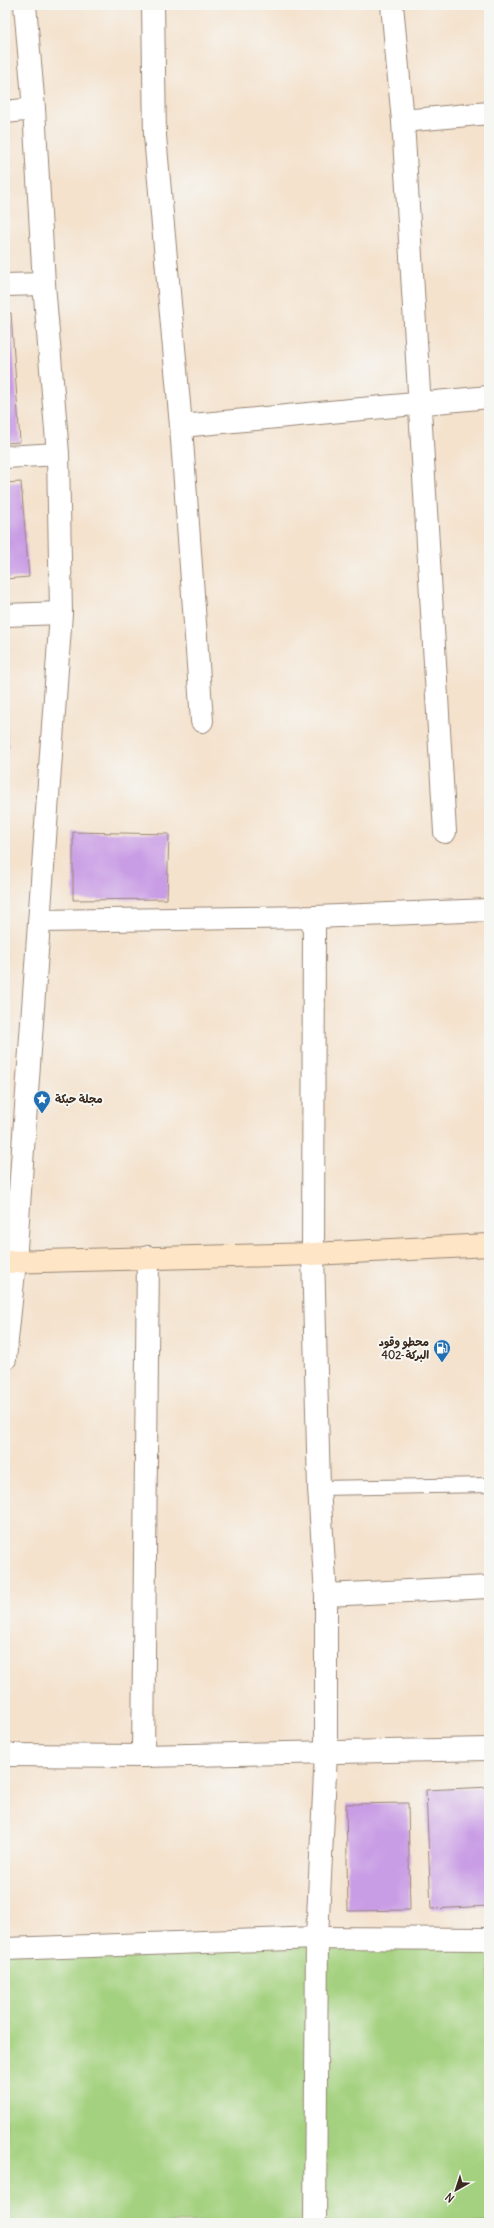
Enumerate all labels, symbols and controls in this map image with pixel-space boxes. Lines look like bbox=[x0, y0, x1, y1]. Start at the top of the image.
place icon: مجلة حبكة bbox=[32, 1089, 52, 1114]
place label: مجلة حبكة bbox=[55, 1092, 103, 1106]
place label: محطو وقود 402-البركة bbox=[379, 1335, 429, 1362]
fuel station icon: محطو وقود 402-البركة bbox=[432, 1338, 452, 1363]
north arrow bbox=[436, 2170, 476, 2210]
text: N bbox=[442, 2190, 457, 2206]

